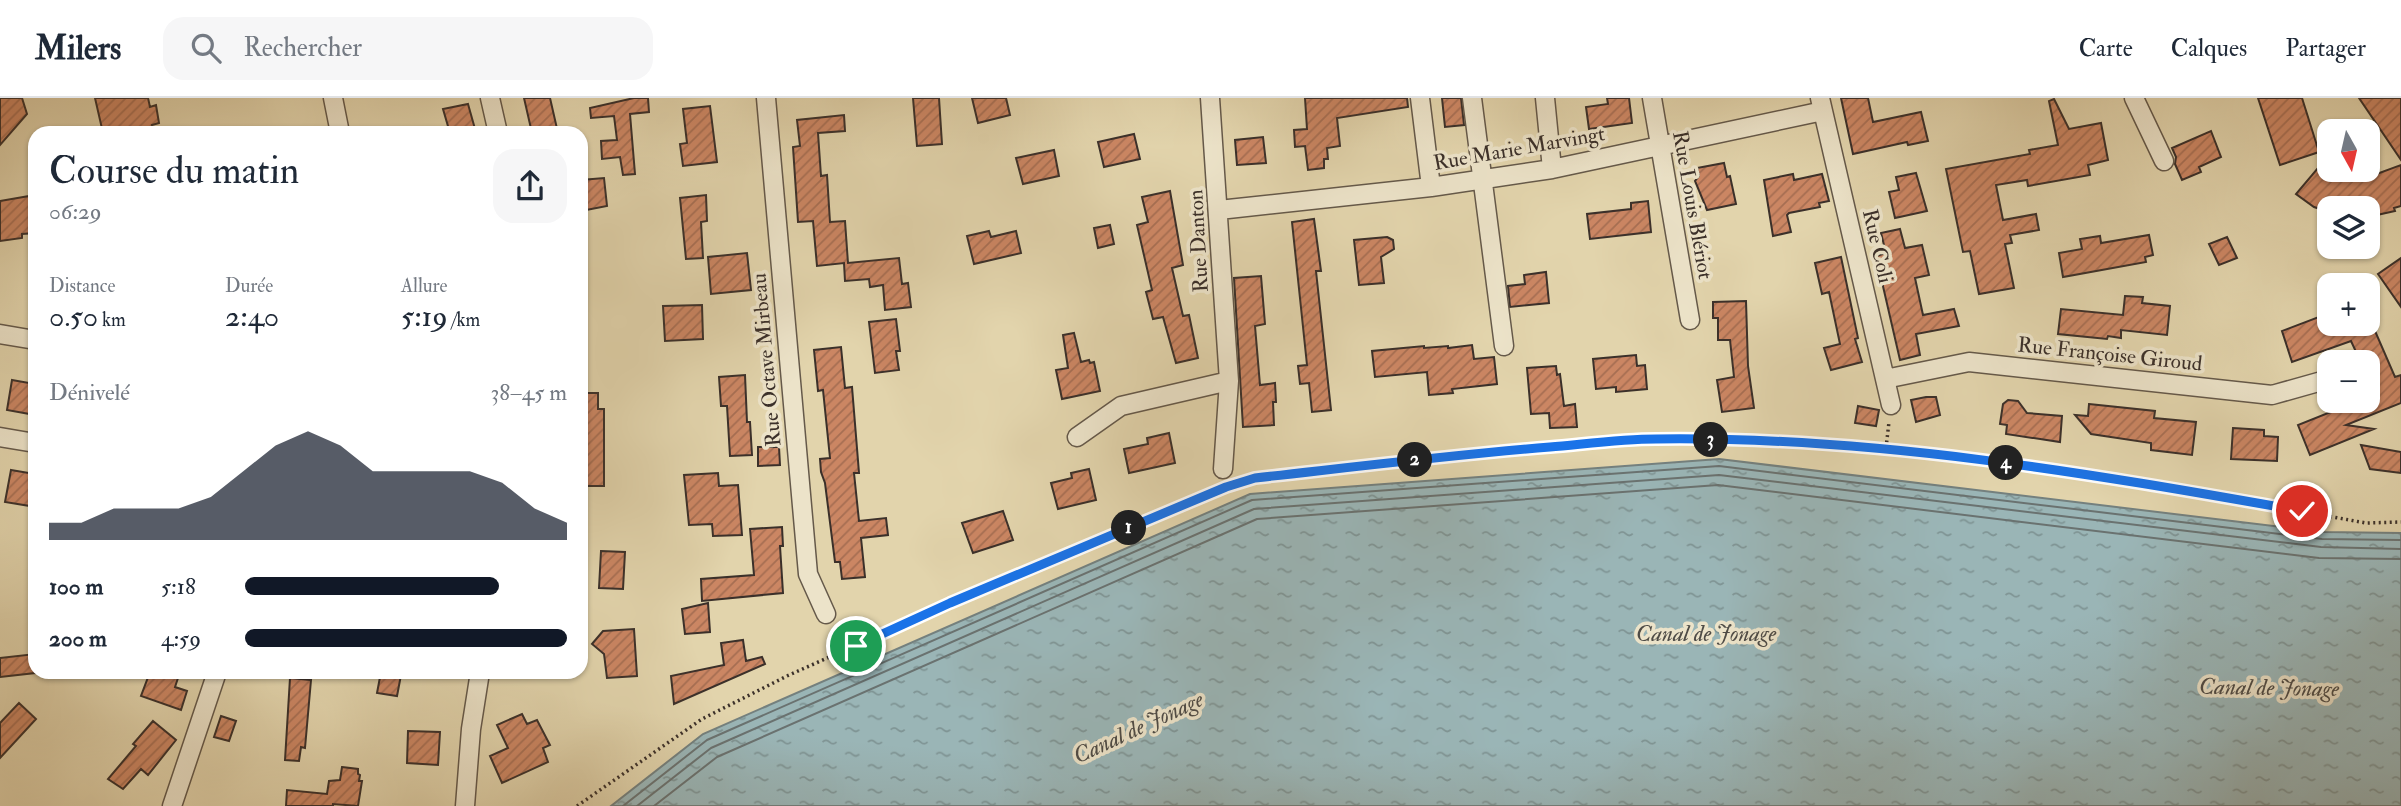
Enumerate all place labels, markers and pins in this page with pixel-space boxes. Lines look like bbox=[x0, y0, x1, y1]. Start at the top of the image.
pin: 3 bbox=[1694, 422, 1728, 458]
pin: 2 bbox=[1398, 442, 1432, 478]
pin: 4 bbox=[1988, 446, 2024, 480]
pin bbox=[2272, 481, 2332, 541]
pin: 1 bbox=[1112, 510, 1146, 546]
pin bbox=[826, 616, 886, 676]

